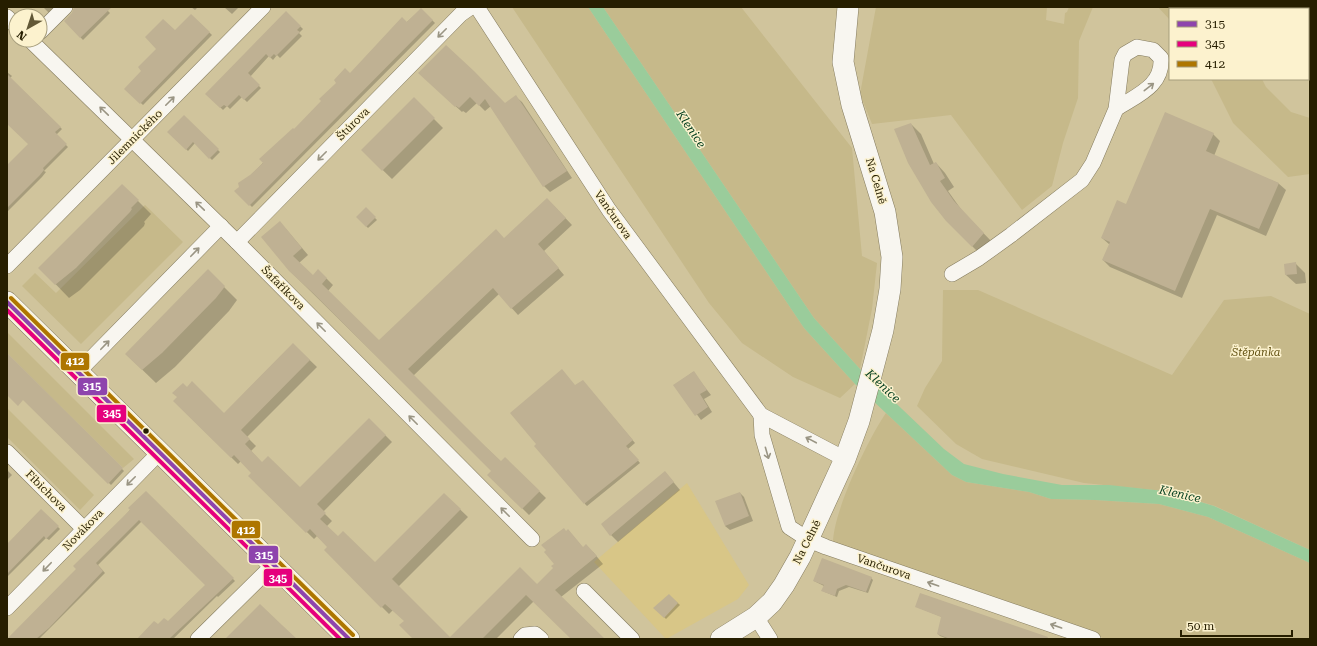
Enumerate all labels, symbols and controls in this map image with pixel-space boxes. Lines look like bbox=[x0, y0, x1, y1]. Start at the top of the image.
north arrow bbox=[8, 8, 48, 48]
legend bbox=[1169, 8, 1309, 80]
text: 315 bbox=[1205, 17, 1225, 31]
text: N bbox=[14, 27, 29, 43]
one-way arrow bbox=[437, 28, 447, 38]
text: 345 bbox=[1205, 37, 1225, 51]
text: 412 bbox=[1205, 57, 1225, 71]
one-way arrow bbox=[1143, 83, 1154, 91]
one-way arrow bbox=[165, 96, 175, 106]
street label: Štúrova bbox=[333, 104, 372, 143]
one-way arrow bbox=[99, 107, 109, 116]
street label: Jilemnického bbox=[105, 107, 165, 167]
water label: Klenice bbox=[673, 107, 709, 150]
one-way arrow bbox=[317, 151, 327, 161]
street label: Na Celně bbox=[863, 156, 889, 206]
street label: Vančurova bbox=[592, 188, 634, 242]
one-way arrow bbox=[195, 201, 205, 211]
one-way arrow bbox=[191, 247, 200, 257]
street label: Šafaříkova bbox=[258, 263, 308, 313]
one-way arrow bbox=[316, 322, 326, 332]
one-way arrow bbox=[100, 340, 110, 350]
park label: Štěpánka bbox=[1231, 345, 1281, 359]
line badge: 412 bbox=[60, 352, 90, 371]
text: 412 bbox=[66, 355, 84, 368]
water label: Klenice bbox=[862, 366, 903, 405]
line badge: 315 bbox=[77, 377, 108, 396]
text: 315 bbox=[83, 380, 101, 393]
line badge: 345 bbox=[96, 404, 127, 423]
text: 345 bbox=[103, 407, 121, 420]
one-way arrow bbox=[408, 415, 418, 425]
unlabelled marker bbox=[141, 426, 151, 436]
one-way arrow bbox=[805, 436, 817, 444]
one-way arrow bbox=[764, 446, 771, 459]
street label: Fibichova bbox=[23, 468, 69, 514]
one-way arrow bbox=[126, 476, 136, 486]
water label: Klenice bbox=[1157, 482, 1202, 506]
street label: Novákova bbox=[60, 507, 106, 553]
one-way arrow bbox=[500, 507, 510, 517]
street label: Na Celně bbox=[790, 518, 824, 566]
line badge: 412 bbox=[231, 520, 261, 539]
text: 412 bbox=[237, 524, 255, 537]
line badge: 315 bbox=[248, 545, 279, 564]
text: 315 bbox=[255, 549, 273, 562]
street label: Vančurova bbox=[855, 552, 913, 582]
one-way arrow bbox=[42, 562, 52, 572]
line badge: 345 bbox=[263, 568, 293, 587]
text: 345 bbox=[269, 572, 287, 585]
one-way arrow bbox=[927, 580, 940, 587]
scale bar bbox=[1181, 612, 1292, 638]
text: 50 m bbox=[1187, 619, 1214, 633]
one-way arrow bbox=[1050, 622, 1062, 630]

